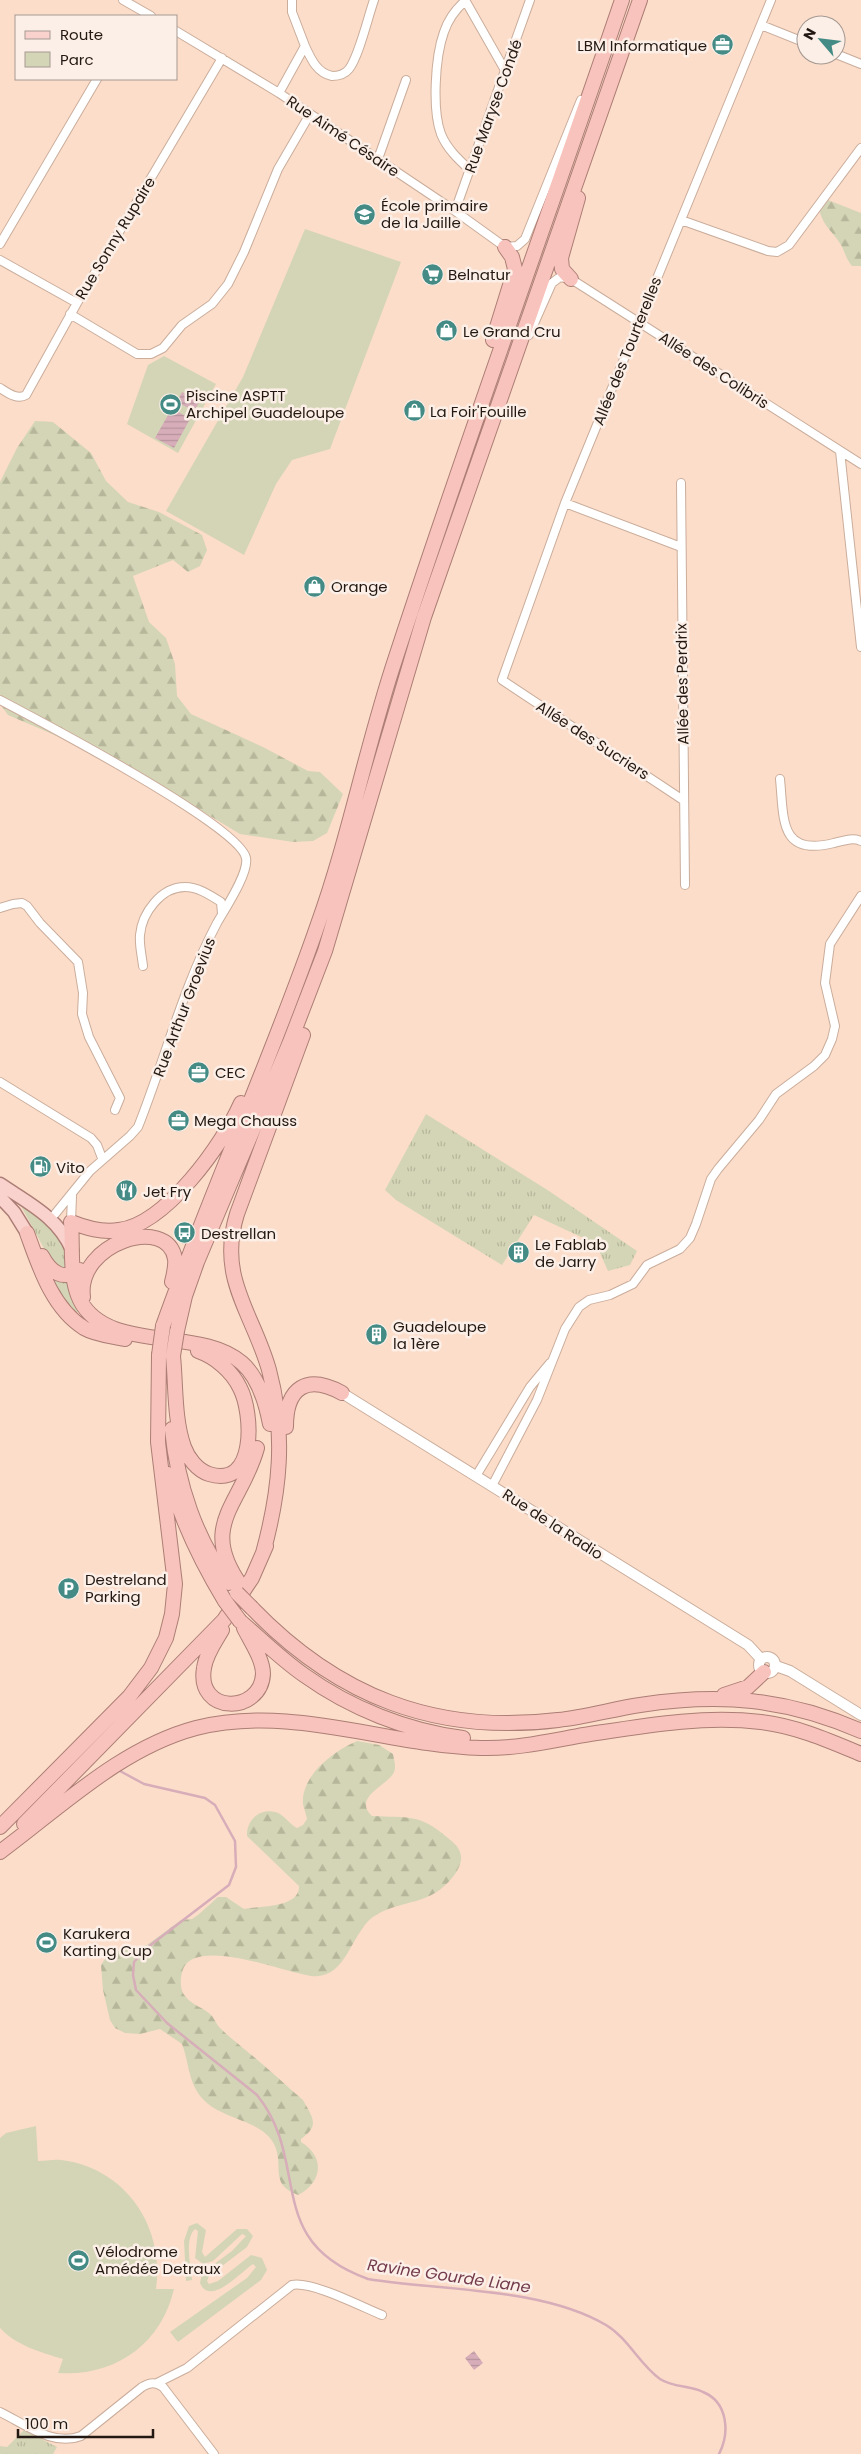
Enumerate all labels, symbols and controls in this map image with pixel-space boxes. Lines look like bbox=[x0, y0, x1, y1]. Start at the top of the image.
legend bbox=[15, 15, 178, 80]
north arrow bbox=[796, 15, 846, 65]
text: Route bbox=[60, 24, 103, 45]
text: N bbox=[798, 25, 821, 43]
office icon: LBM Informatique bbox=[711, 33, 735, 57]
place label: LBM Informatique bbox=[577, 35, 707, 56]
street label: Rue Maryse Condé bbox=[459, 36, 527, 176]
text: Parc bbox=[60, 49, 94, 70]
street label: Rue Aimé Césaire bbox=[282, 90, 404, 182]
street label: Rue Sonny Rupaire bbox=[70, 173, 160, 303]
place label: École primaire de la Jaille bbox=[381, 195, 488, 233]
school or university icon: École primaire de la Jaille bbox=[353, 202, 377, 226]
supermarket icon: Belnatur bbox=[420, 262, 444, 286]
place label: Belnatur bbox=[448, 264, 511, 285]
street label: Allée des Tourterelles bbox=[588, 273, 666, 428]
shop icon: Le Grand Cru bbox=[435, 319, 459, 343]
place label: Le Grand Cru bbox=[463, 321, 561, 342]
street label: Allée des Colibris bbox=[655, 327, 773, 414]
place label: Piscine ASPTT Archipel Guadeloupe bbox=[186, 385, 344, 423]
sports icon: Piscine ASPTT Archipel Guadeloupe bbox=[158, 392, 182, 416]
shop icon: La Foir'Fouille bbox=[402, 399, 426, 423]
place label: La Foir'Fouille bbox=[430, 401, 527, 422]
shop icon: Orange bbox=[303, 574, 327, 598]
place label: Orange bbox=[331, 576, 388, 597]
street label: Allée des Perdrix bbox=[670, 623, 694, 745]
street label: Allée des Sucriers bbox=[532, 696, 654, 785]
street label: Rue Arthur Groevius bbox=[148, 934, 220, 1080]
office icon: CEC bbox=[187, 1060, 211, 1084]
place label: CEC bbox=[215, 1062, 246, 1083]
office icon: Mega Chauss bbox=[166, 1108, 190, 1132]
place label: Mega Chauss bbox=[194, 1110, 297, 1131]
fuel station icon: Vito bbox=[28, 1155, 52, 1179]
place label: Vito bbox=[56, 1157, 85, 1178]
restaurant icon: Jet Fry bbox=[115, 1179, 139, 1203]
place label: Jet Fry bbox=[143, 1181, 192, 1202]
bus stop icon: Destrellan bbox=[173, 1221, 197, 1245]
place label: Destrellan bbox=[201, 1223, 276, 1244]
place label: Le Fablab de Jarry bbox=[535, 1234, 607, 1272]
building icon: Le Fablab de Jarry bbox=[507, 1241, 531, 1265]
place label: Guadeloupe la 1ère bbox=[393, 1316, 486, 1354]
building icon: Guadeloupe la 1ère bbox=[365, 1323, 389, 1347]
street label: Rue de la Radio bbox=[499, 1484, 607, 1564]
place label: Destreland Parking bbox=[85, 1569, 167, 1607]
parking icon: Destreland Parking bbox=[57, 1576, 81, 1600]
place label: Karukera Karting Cup bbox=[63, 1923, 152, 1961]
sports icon: Karukera Karting Cup bbox=[35, 1930, 59, 1954]
place label: Vélodrome Amédée Detraux bbox=[95, 2241, 221, 2279]
sports icon: Vélodrome Amédée Detraux bbox=[67, 2248, 91, 2272]
water label: Ravine Gourde Liane bbox=[366, 2253, 532, 2299]
scale bar bbox=[18, 2406, 152, 2438]
text: 100 m bbox=[25, 2413, 68, 2434]

